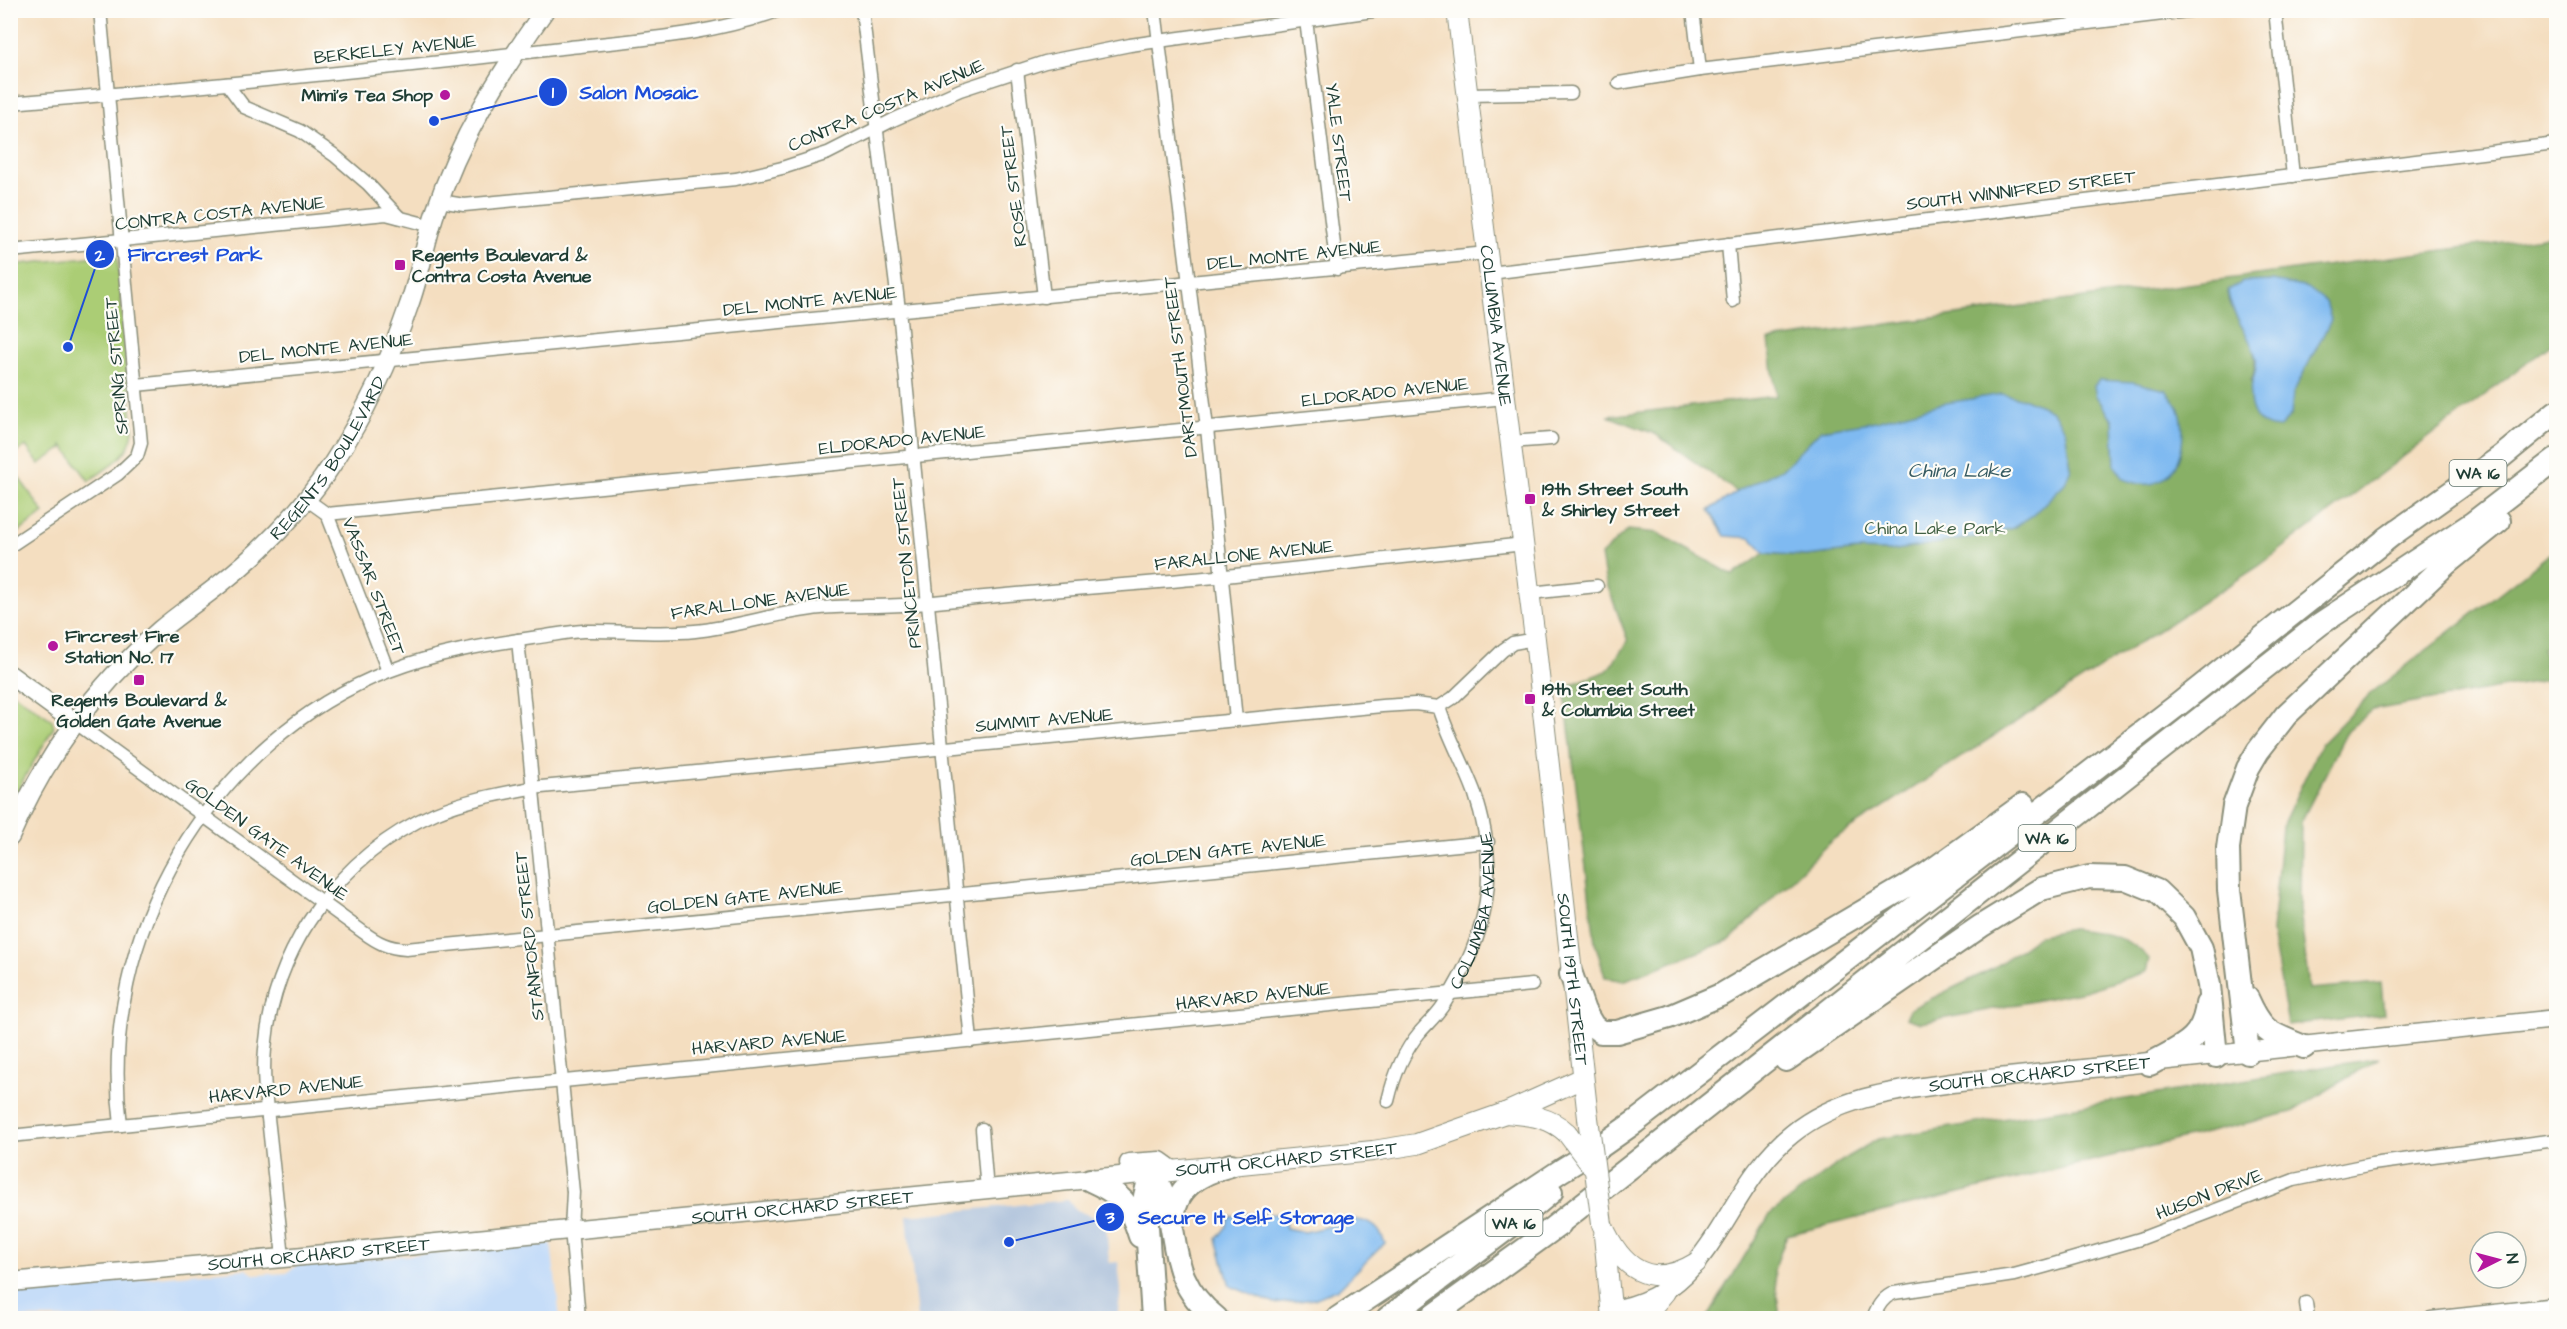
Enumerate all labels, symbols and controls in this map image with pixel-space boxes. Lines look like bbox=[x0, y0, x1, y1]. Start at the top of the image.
street label: BERKELEY AVENUE bbox=[313, 28, 478, 70]
street label: CONTRA COSTA AVENUE bbox=[784, 53, 988, 158]
callout: Salon Mosaic bbox=[538, 73, 711, 111]
text: Salon Mosaic bbox=[578, 79, 699, 107]
text: 1 bbox=[552, 80, 555, 105]
street label: YALE STREET bbox=[1319, 81, 1358, 204]
place label: Mimi's Tea Shop bbox=[302, 83, 433, 108]
marker: Mimi's Tea Shop bbox=[438, 88, 452, 102]
street label: ROSE STREET bbox=[994, 123, 1033, 248]
street label: SOUTH WINNIFRED STREET bbox=[1905, 164, 2138, 217]
street label: CONTRA COSTA AVENUE bbox=[114, 190, 326, 237]
street label: DEL MONTE AVENUE bbox=[1206, 234, 1383, 277]
callout: Fircrest Park bbox=[85, 235, 274, 273]
text: Fircrest Park bbox=[128, 241, 263, 269]
text: 2 bbox=[94, 243, 106, 268]
place label: Regents Boulevard & Contra Costa Avenue bbox=[412, 243, 592, 289]
street label: COLUMBIA AVENUE bbox=[1473, 244, 1518, 408]
marker: Regents Boulevard & Contra Costa Avenue bbox=[393, 258, 407, 272]
street label: DARTMOUTH STREET bbox=[1157, 274, 1204, 459]
street label: DEL MONTE AVENUE bbox=[722, 280, 899, 323]
street label: SPRING STREET bbox=[98, 296, 135, 436]
street label: DEL MONTE AVENUE bbox=[238, 327, 415, 370]
street label: ELDORADO AVENUE bbox=[1300, 371, 1470, 414]
street label: REGENTS BOULEVARD bbox=[264, 372, 392, 546]
street label: ELDORADO AVENUE bbox=[817, 419, 987, 462]
water label: China Lake bbox=[1908, 457, 2011, 485]
road number: WA 16 bbox=[2450, 460, 2506, 486]
street label: PRINCETON STREET bbox=[885, 476, 928, 650]
place label: 19th Street South & Shirley Street bbox=[1541, 477, 1689, 524]
marker: 19th Street South & Shirley Street bbox=[1523, 492, 1537, 506]
street label: VASSAR STREET bbox=[336, 514, 412, 659]
park label: China Lake Park bbox=[1865, 516, 2006, 541]
street label: FARALLONE AVENUE bbox=[1153, 534, 1335, 577]
street label: FARALLONE AVENUE bbox=[669, 577, 851, 626]
place label: Fircrest Fire Station No. 17 bbox=[64, 624, 180, 670]
marker: Fircrest Fire Station No. 17 bbox=[46, 639, 60, 653]
marker: Regents Boulevard & Golden Gate Avenue bbox=[132, 673, 146, 687]
place label: 19th Street South & Columbia Street bbox=[1541, 677, 1696, 723]
place label: Regents Boulevard & Golden Gate Avenue bbox=[51, 688, 228, 734]
marker: 19th Street South & Columbia Street bbox=[1523, 692, 1537, 706]
street label: SUMMIT AVENUE bbox=[974, 702, 1114, 739]
street label: GOLDEN GATE AVENUE bbox=[180, 772, 354, 907]
road number: WA 16 bbox=[2018, 825, 2076, 851]
street label: GOLDEN GATE AVENUE bbox=[1129, 828, 1327, 873]
street label: COLUMBIA AVENUE bbox=[1444, 830, 1501, 994]
street label: STANFORD STREET bbox=[508, 849, 551, 1022]
street label: GOLDEN GATE AVENUE bbox=[646, 875, 844, 920]
street label: SOUTH 19TH STREET bbox=[1550, 892, 1594, 1067]
street label: HARVARD AVENUE bbox=[1175, 976, 1332, 1017]
street label: HARVARD AVENUE bbox=[691, 1023, 848, 1062]
street label: SOUTH ORCHARD STREET bbox=[1927, 1050, 2152, 1099]
street label: HARVARD AVENUE bbox=[208, 1069, 365, 1110]
street label: SOUTH ORCHARD STREET bbox=[1174, 1135, 1400, 1184]
street label: HUSON DRIVE bbox=[2152, 1163, 2266, 1226]
street label: SOUTH ORCHARD STREET bbox=[690, 1184, 916, 1231]
callout: Secure It Self Storage bbox=[1095, 1198, 1366, 1236]
text: Secure It Self Storage bbox=[1137, 1204, 1355, 1233]
text: 3 bbox=[1104, 1205, 1115, 1230]
road number: WA 16 bbox=[1486, 1210, 1543, 1236]
north arrow bbox=[2468, 1230, 2528, 1290]
street label: SOUTH ORCHARD STREET bbox=[207, 1232, 432, 1278]
text: N bbox=[2500, 1252, 2523, 1265]

